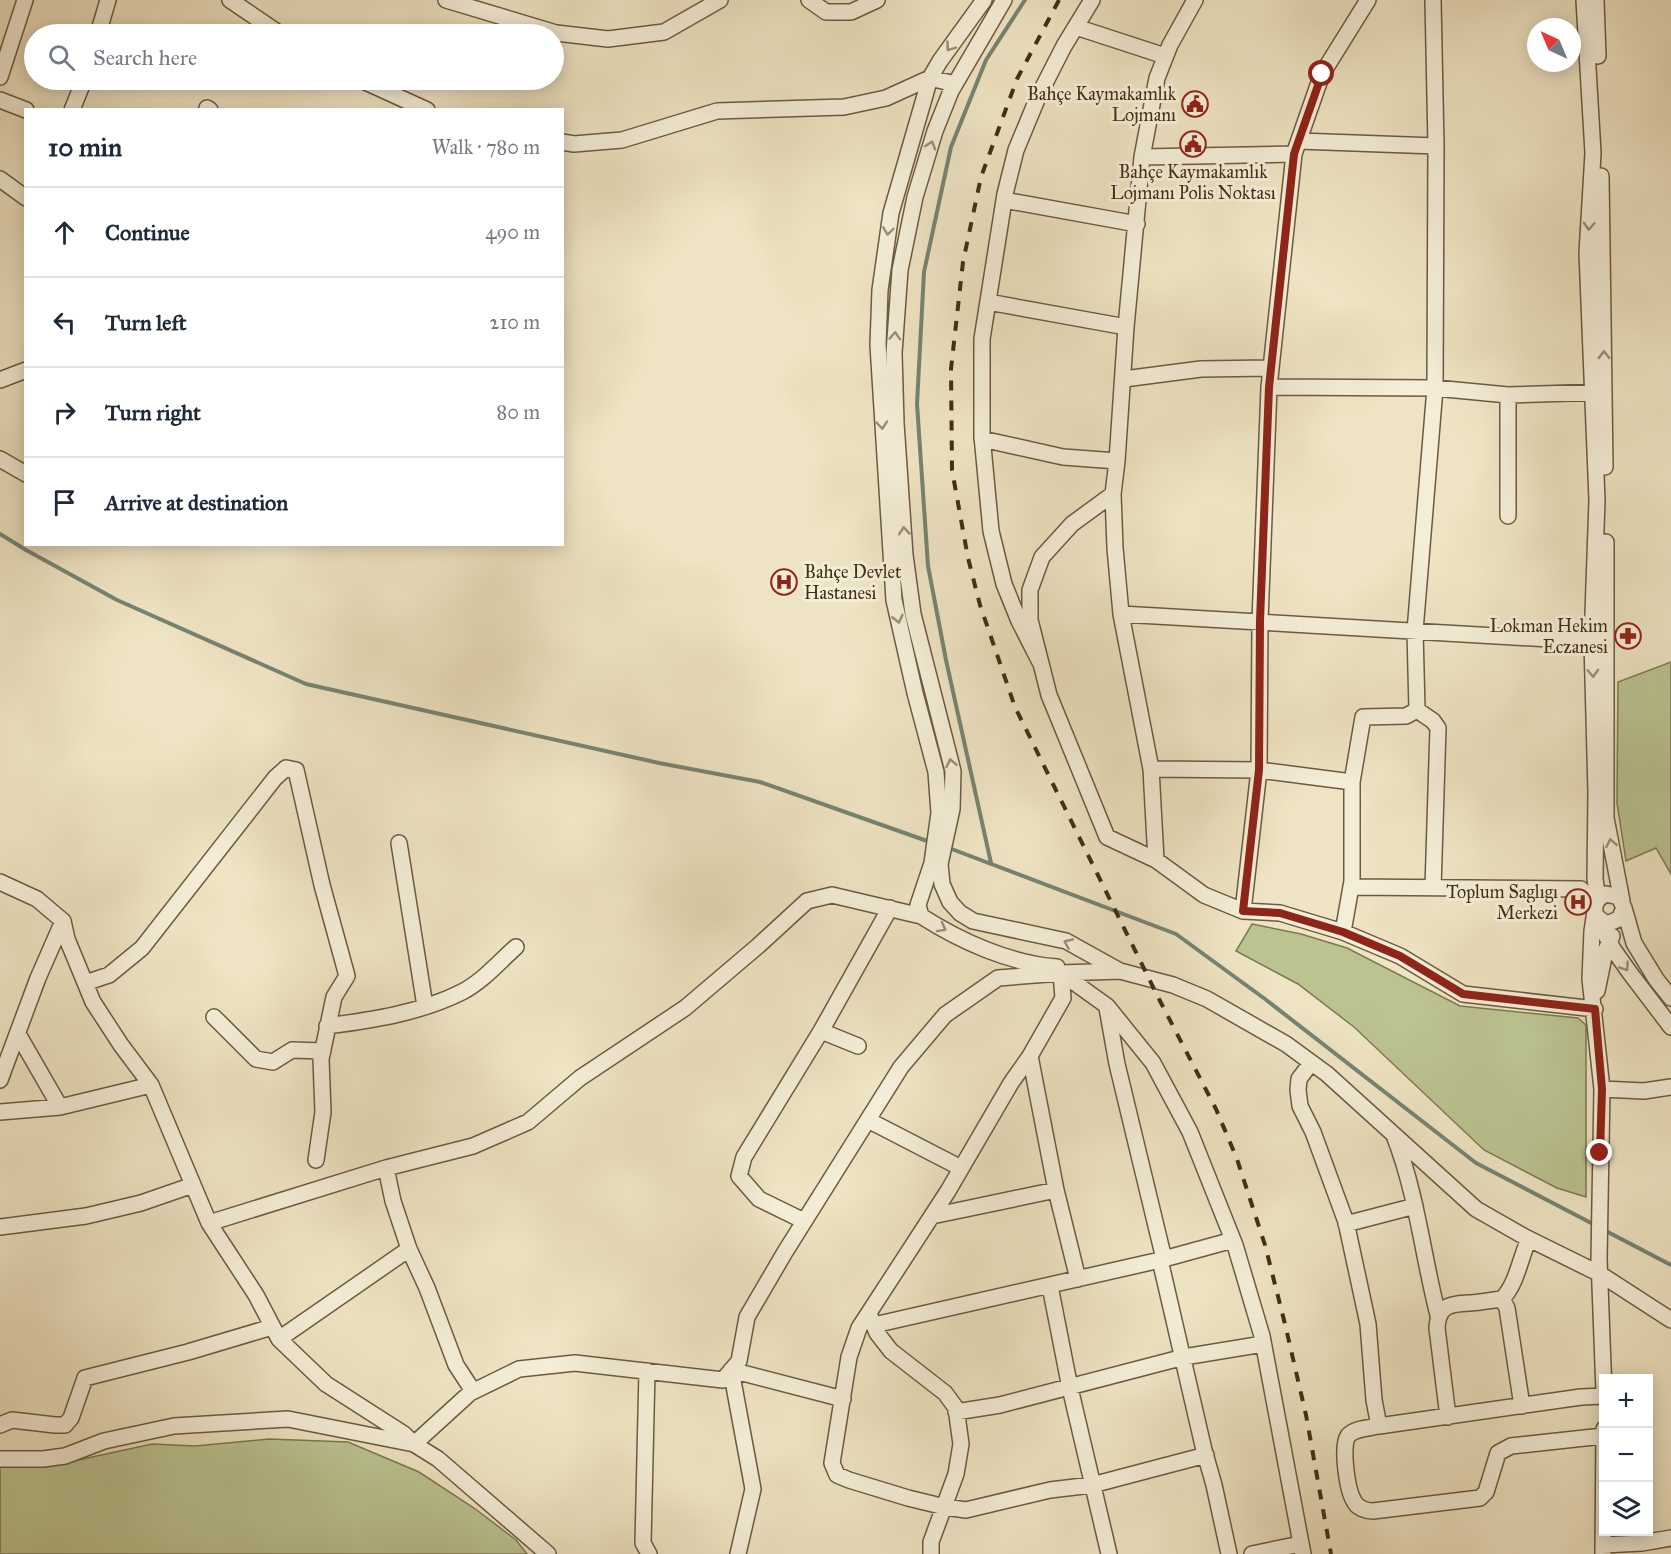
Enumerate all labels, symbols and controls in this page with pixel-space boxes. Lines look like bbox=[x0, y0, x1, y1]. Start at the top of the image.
north arrow bbox=[1527, 18, 1581, 72]
search box bbox=[24, 24, 564, 90]
one-way arrow bbox=[946, 40, 957, 51]
icon: search bbox=[45, 41, 78, 74]
text: Search here bbox=[93, 44, 197, 71]
route start bbox=[1308, 60, 1334, 86]
place label: Bahçe Kaymakamlık Lojmanı bbox=[1027, 83, 1177, 126]
public building icon: Bahçe Kaymakamlık Lojmanı bbox=[1180, 89, 1210, 119]
public building icon: Bahçe Kaymakamlık Lojmanı Polis Noktası bbox=[1178, 129, 1208, 159]
text: 10 min bbox=[48, 131, 122, 163]
text: Walk · 780 m bbox=[432, 135, 540, 159]
one-way arrow bbox=[924, 140, 936, 151]
place label: Bahçe Kaymakamlık Lojmanı Polis Noktası bbox=[1110, 161, 1276, 204]
icon: ahead bbox=[48, 216, 81, 249]
text: Continue bbox=[105, 219, 190, 246]
text: 490 m bbox=[485, 220, 540, 244]
one-way arrow bbox=[1583, 222, 1596, 231]
one-way arrow bbox=[883, 226, 895, 235]
icon: left bbox=[48, 306, 81, 339]
text: Turn left bbox=[105, 309, 187, 336]
text: 210 m bbox=[490, 310, 540, 334]
one-way arrow bbox=[889, 332, 902, 341]
one-way arrow bbox=[1598, 350, 1610, 359]
icon: right bbox=[48, 396, 81, 429]
text: Turn right bbox=[105, 399, 201, 426]
text: 80 m bbox=[497, 400, 540, 424]
one-way arrow bbox=[875, 420, 888, 429]
icon: arrive bbox=[48, 486, 81, 519]
text: Arrive at destination bbox=[105, 489, 288, 516]
one-way arrow bbox=[897, 526, 910, 535]
place label: Bahçe Devlet Hastanesi bbox=[804, 561, 902, 604]
hospital icon: Bahçe Devlet Hastanesi bbox=[769, 567, 799, 597]
one-way arrow bbox=[891, 614, 904, 624]
place label: Lokman Hekim Eczanesi bbox=[1490, 615, 1608, 658]
pharmacy icon: Lokman Hekim Eczanesi bbox=[1613, 621, 1643, 651]
one-way arrow bbox=[1586, 668, 1599, 677]
one-way arrow bbox=[945, 758, 958, 768]
one-way arrow bbox=[1605, 839, 1618, 849]
place label: Toplum Saglıgı Merkezi bbox=[1446, 881, 1558, 924]
hospital icon: Toplum Saglıgı Merkezi bbox=[1563, 887, 1593, 917]
one-way arrow bbox=[936, 921, 946, 932]
one-way arrow bbox=[1064, 938, 1075, 950]
one-way arrow bbox=[1618, 960, 1629, 971]
route end bbox=[1586, 1139, 1612, 1165]
map controls bbox=[1599, 1374, 1653, 1536]
button: + bbox=[1599, 1374, 1653, 1428]
button: − bbox=[1599, 1428, 1653, 1482]
button: layers bbox=[1599, 1482, 1653, 1536]

